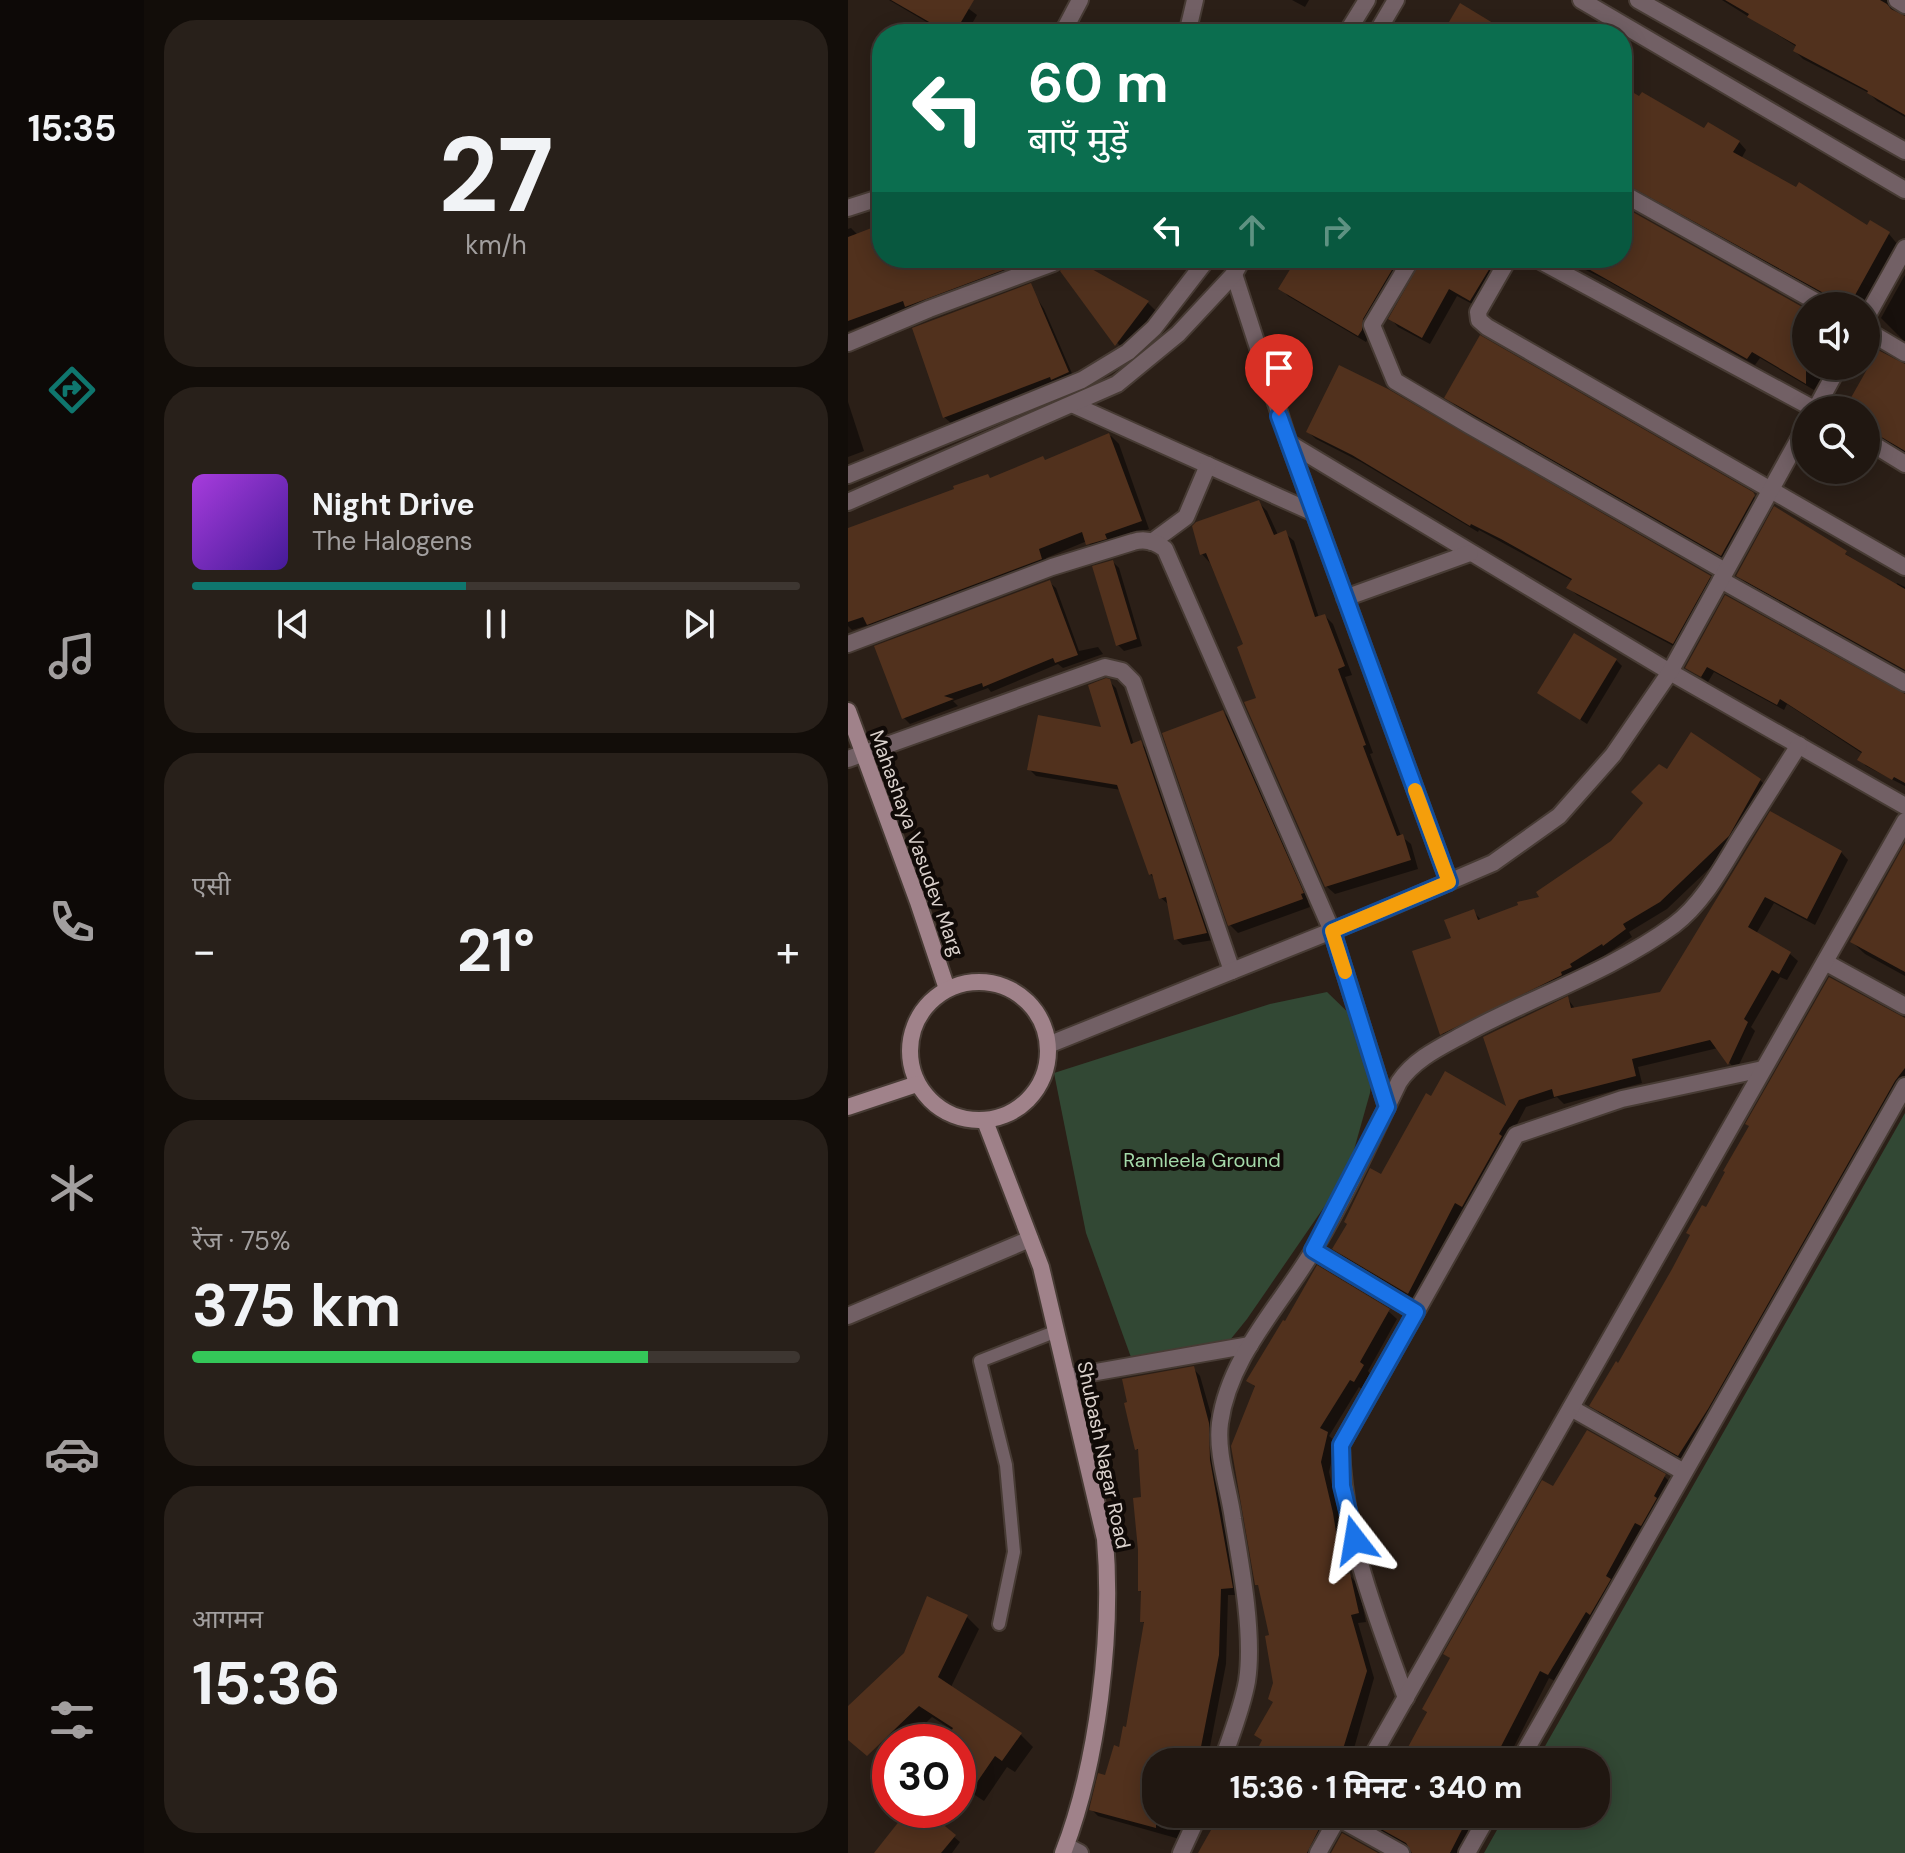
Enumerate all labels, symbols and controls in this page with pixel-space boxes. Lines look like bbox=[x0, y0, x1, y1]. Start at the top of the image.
text: 60 m bbox=[1028, 46, 1169, 119]
icon: left bbox=[896, 56, 1000, 160]
text: 15:35 bbox=[28, 105, 116, 152]
text: 27 bbox=[438, 108, 554, 243]
text: बाएँ मुड़ें bbox=[1028, 117, 1128, 164]
icon: left bbox=[1146, 208, 1190, 252]
icon: ahead bbox=[1230, 208, 1274, 252]
icon: right bbox=[1314, 208, 1358, 252]
text: km/h bbox=[465, 228, 527, 262]
map controls bbox=[1792, 292, 1880, 484]
button: sound bbox=[1792, 292, 1880, 380]
pin bbox=[1245, 334, 1313, 416]
icon: arrive bbox=[1257, 346, 1301, 390]
icon: directions bbox=[44, 362, 100, 418]
button: search bbox=[1792, 396, 1880, 484]
text: Night Drive bbox=[312, 485, 475, 524]
text: The Halogens bbox=[312, 524, 472, 558]
icon: previous bbox=[271, 602, 315, 646]
icon: pause bbox=[474, 602, 518, 646]
icon: next bbox=[677, 602, 721, 646]
icon: music bbox=[44, 628, 100, 684]
street label: Mahashaya Vasudev Marg bbox=[864, 726, 970, 960]
text: एसी bbox=[192, 869, 231, 903]
icon: phone bbox=[44, 894, 100, 950]
text: 21° bbox=[457, 911, 535, 990]
text: − bbox=[192, 922, 216, 980]
text: + bbox=[776, 922, 800, 980]
park label: Ramleela Ground bbox=[1123, 1147, 1281, 1173]
icon: climate bbox=[44, 1160, 100, 1216]
text: रेंज · 75% bbox=[192, 1224, 290, 1258]
text: 375 km bbox=[192, 1266, 401, 1345]
street label: Shubash Nagar Road bbox=[1071, 1359, 1137, 1551]
icon: car bbox=[44, 1426, 100, 1482]
position arrow bbox=[1313, 1498, 1397, 1582]
text: आगमन bbox=[192, 1602, 263, 1636]
text: 15:36 bbox=[192, 1644, 341, 1723]
icon: filters bbox=[44, 1692, 100, 1748]
speed limit sign: 30 bbox=[872, 1724, 976, 1828]
text: 15:36 · 1 मिनट · 340 m bbox=[1230, 1768, 1522, 1807]

